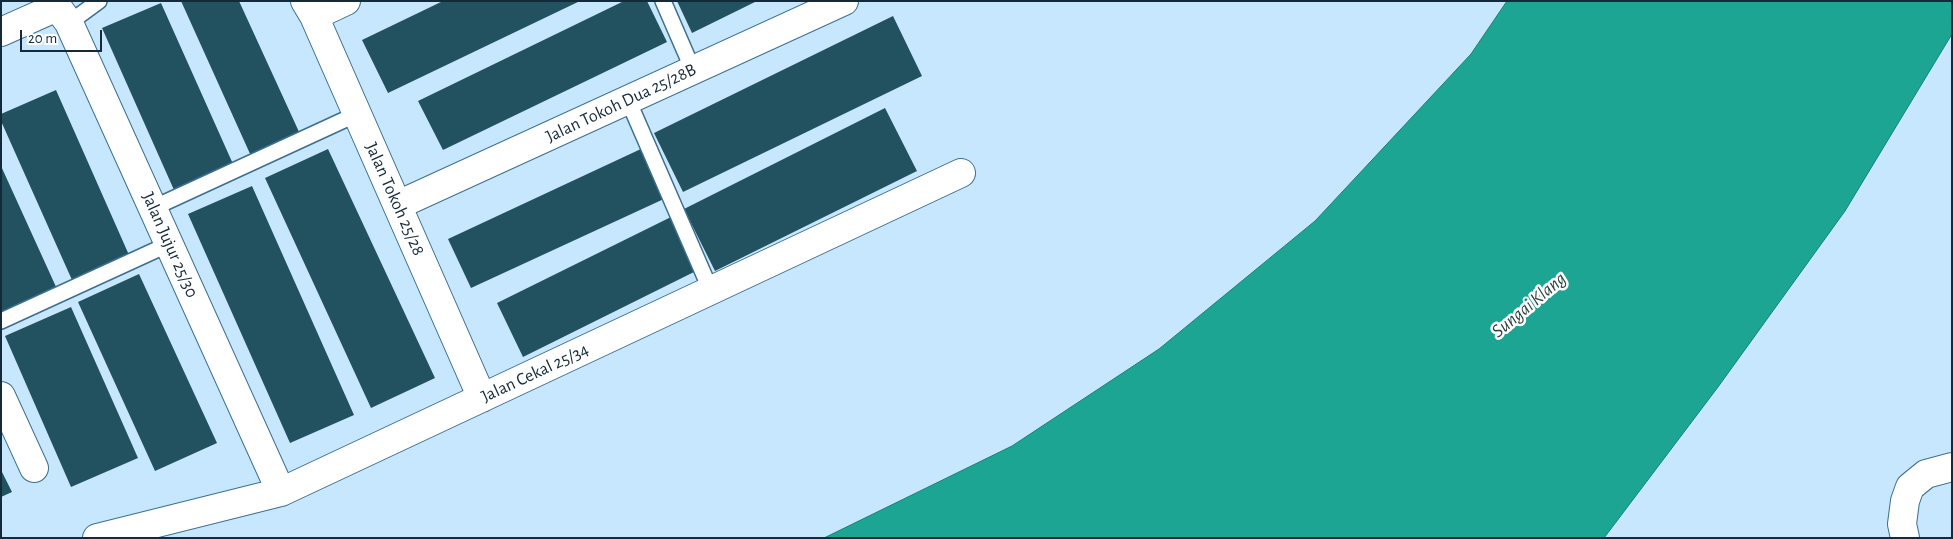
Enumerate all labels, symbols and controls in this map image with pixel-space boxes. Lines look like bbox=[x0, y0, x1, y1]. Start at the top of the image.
scale bar bbox=[22, 20, 105, 52]
text: 20 m bbox=[28, 31, 57, 46]
street label: Jalan Tokoh Dua 25/28B bbox=[542, 59, 700, 147]
street label: Jalan Tokoh 25/28 bbox=[360, 139, 430, 259]
street label: Jalan Jujur 25/30 bbox=[137, 189, 203, 301]
water label: Sungai Klang bbox=[1487, 267, 1571, 343]
street label: Jalan Cekal 25/34 bbox=[478, 339, 592, 407]

